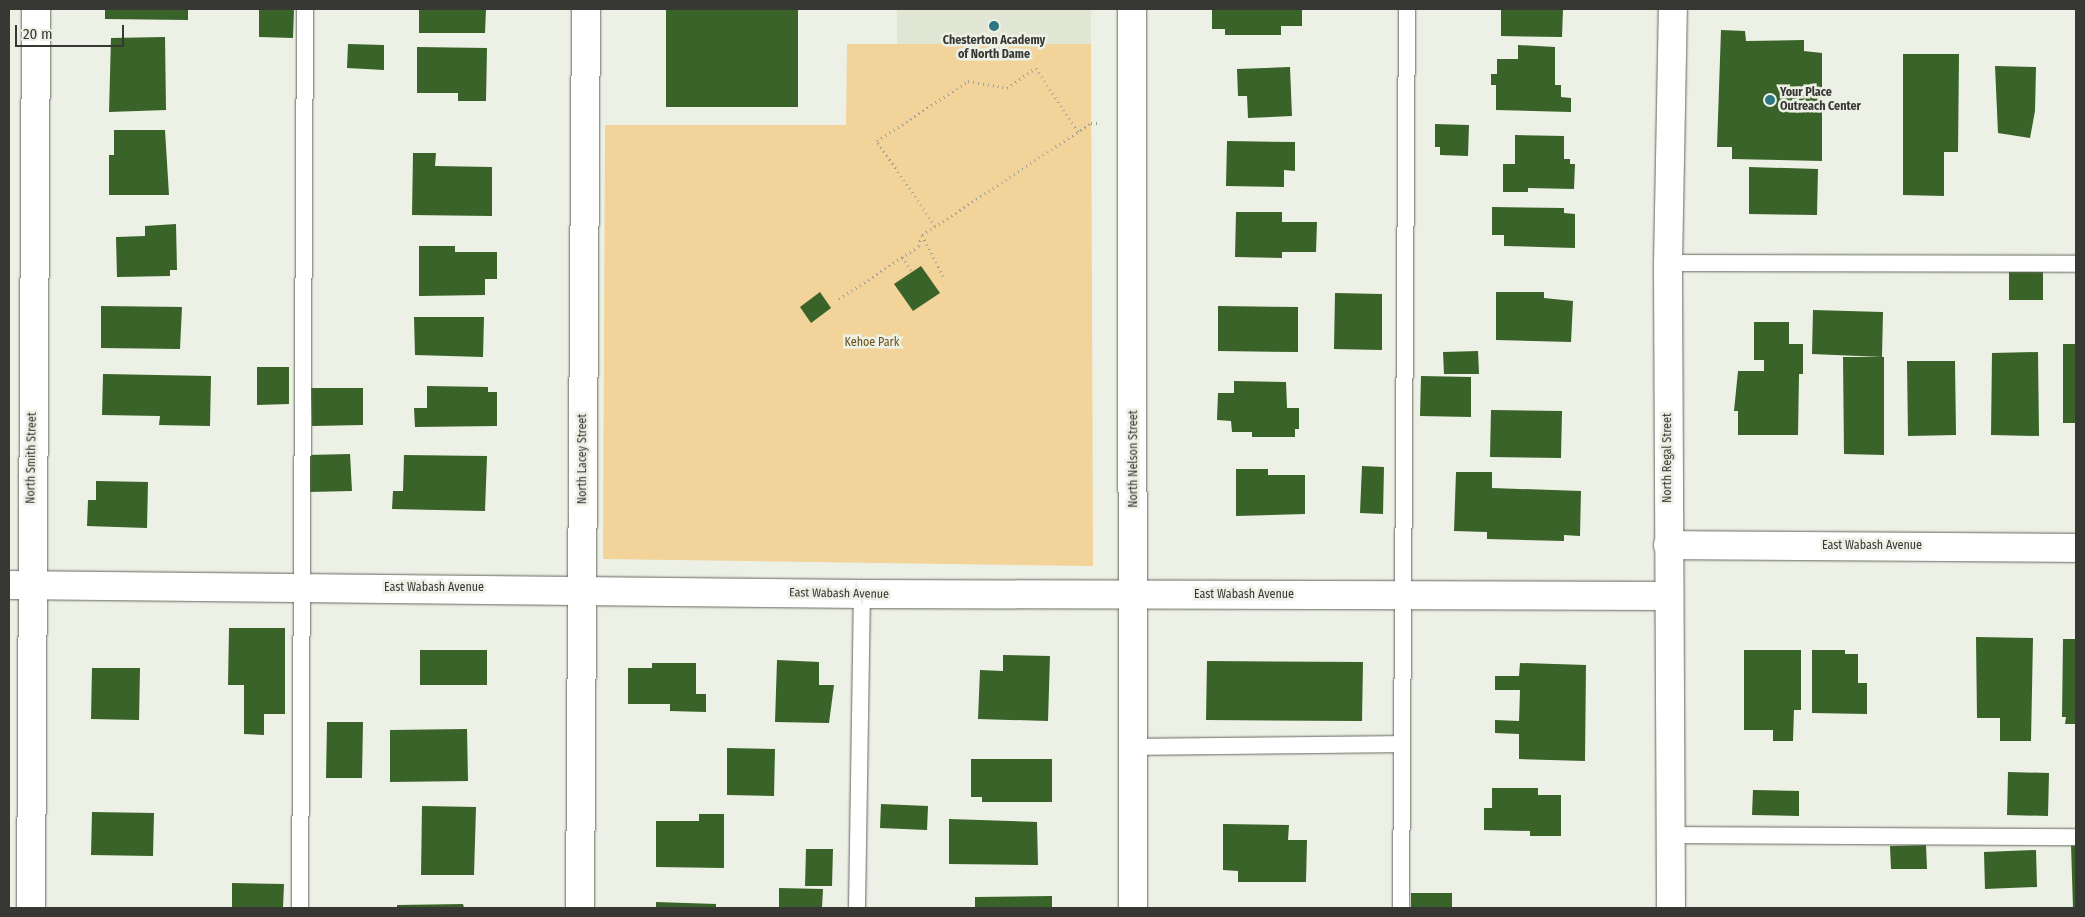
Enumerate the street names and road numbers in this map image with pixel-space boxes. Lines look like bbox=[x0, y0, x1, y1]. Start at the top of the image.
street label: North Nelson Street bbox=[1127, 410, 1141, 508]
street label: North Smith Street bbox=[24, 412, 40, 504]
street label: North Regal Street bbox=[1661, 413, 1675, 503]
street label: North Lacey Street bbox=[576, 414, 590, 504]
street label: East Wabash Avenue bbox=[1822, 539, 1922, 553]
street label: East Wabash Avenue bbox=[384, 581, 484, 595]
street label: East Wabash Avenue bbox=[789, 586, 889, 602]
street label: East Wabash Avenue bbox=[1194, 588, 1294, 602]

